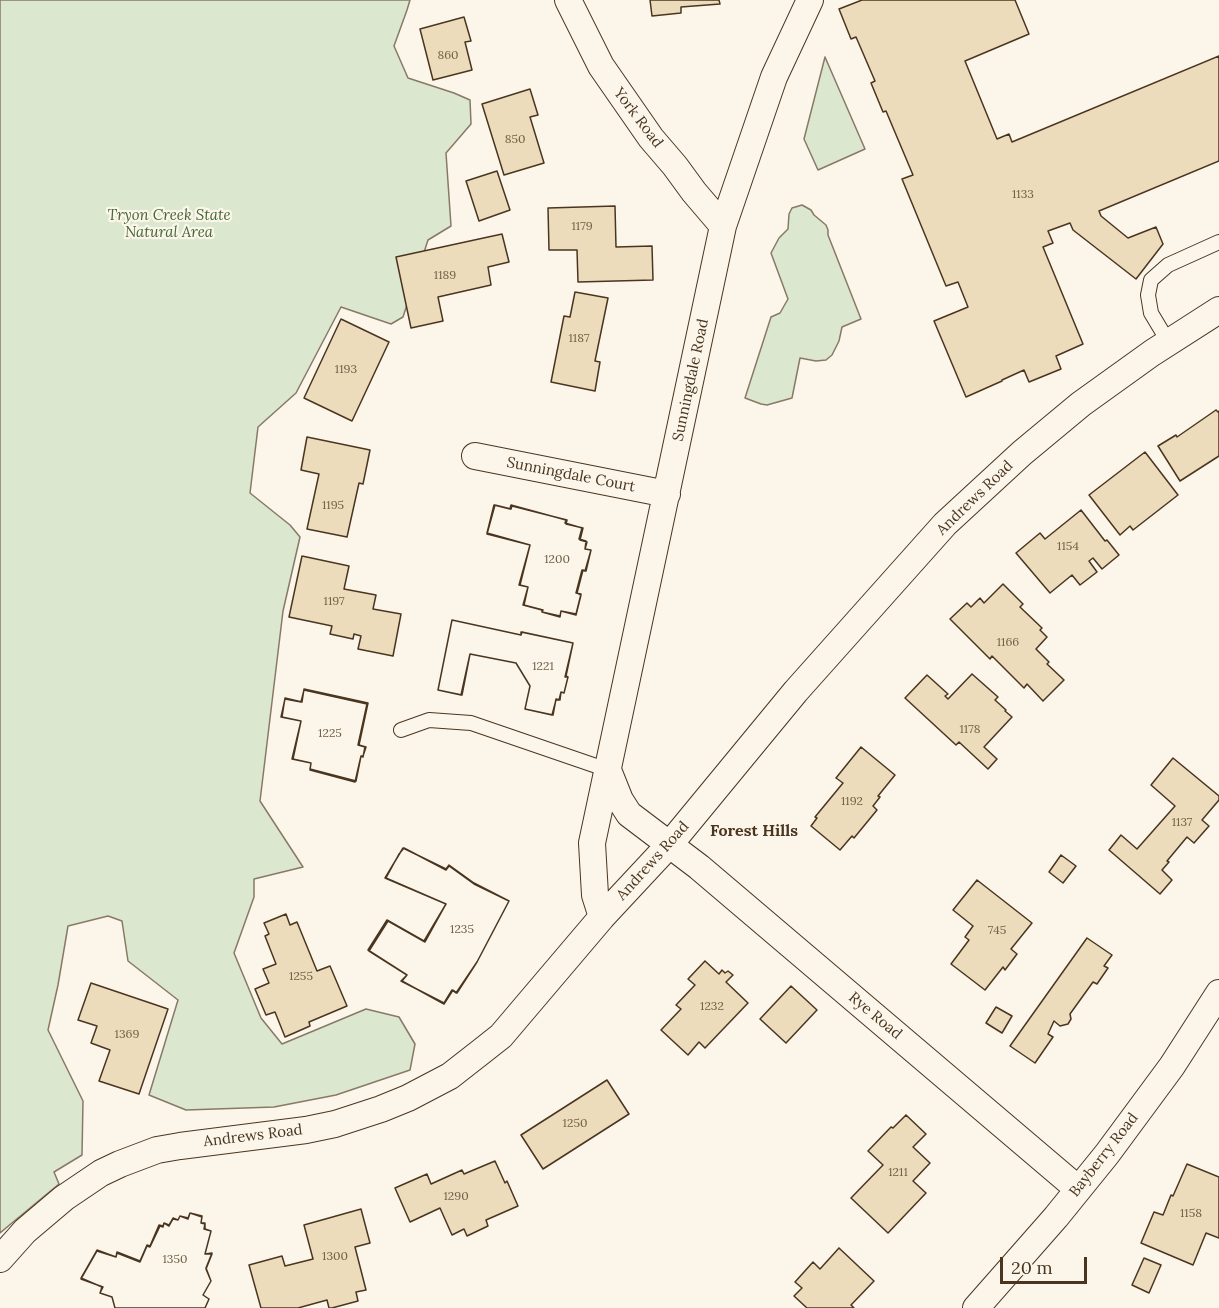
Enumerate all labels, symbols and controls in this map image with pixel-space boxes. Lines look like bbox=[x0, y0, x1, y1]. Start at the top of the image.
house number: 860 bbox=[437, 49, 459, 63]
street label: York Road bbox=[610, 84, 666, 152]
house number: 850 bbox=[505, 133, 525, 147]
house number: 1133 bbox=[1012, 188, 1034, 202]
park label: Tryon Creek State Natural Area bbox=[107, 207, 231, 242]
house number: 1179 bbox=[571, 220, 593, 234]
house number: 1189 bbox=[434, 269, 456, 283]
street label: Sunningdale Road bbox=[669, 317, 713, 443]
house number: 1187 bbox=[568, 332, 590, 346]
house number: 1193 bbox=[335, 363, 357, 377]
street label: Sunningdale Court bbox=[505, 454, 637, 496]
street label: Andrews Road bbox=[933, 457, 1017, 539]
house number: 1195 bbox=[322, 499, 344, 513]
house number: 1154 bbox=[1057, 540, 1079, 554]
house number: 1200 bbox=[544, 553, 570, 567]
house number: 1197 bbox=[324, 595, 344, 609]
house number: 1166 bbox=[997, 636, 1019, 650]
house number: 1221 bbox=[532, 660, 554, 674]
house number: 1178 bbox=[959, 723, 981, 737]
house number: 1225 bbox=[318, 727, 342, 741]
house number: 1192 bbox=[841, 795, 863, 809]
house number: 1137 bbox=[1172, 816, 1192, 830]
street label: Andrews Road bbox=[613, 818, 693, 904]
district label: Forest Hills bbox=[710, 821, 798, 841]
house number: 1235 bbox=[450, 923, 474, 937]
house number: 745 bbox=[988, 924, 1006, 938]
house number: 1255 bbox=[289, 970, 313, 984]
street label: Rye Road bbox=[845, 989, 905, 1043]
house number: 1232 bbox=[700, 1000, 724, 1014]
house number: 1369 bbox=[115, 1028, 139, 1042]
street label: Bayberry Road bbox=[1066, 1109, 1142, 1201]
house number: 1250 bbox=[563, 1117, 587, 1131]
street label: Andrews Road bbox=[202, 1121, 304, 1151]
house number: 1211 bbox=[888, 1166, 908, 1180]
house number: 1290 bbox=[443, 1190, 469, 1204]
house number: 1158 bbox=[1180, 1207, 1202, 1221]
scale bar bbox=[1003, 1245, 1090, 1283]
house number: 1300 bbox=[322, 1250, 348, 1264]
house number: 1350 bbox=[162, 1253, 188, 1267]
text: 20 m bbox=[1011, 1256, 1053, 1279]

